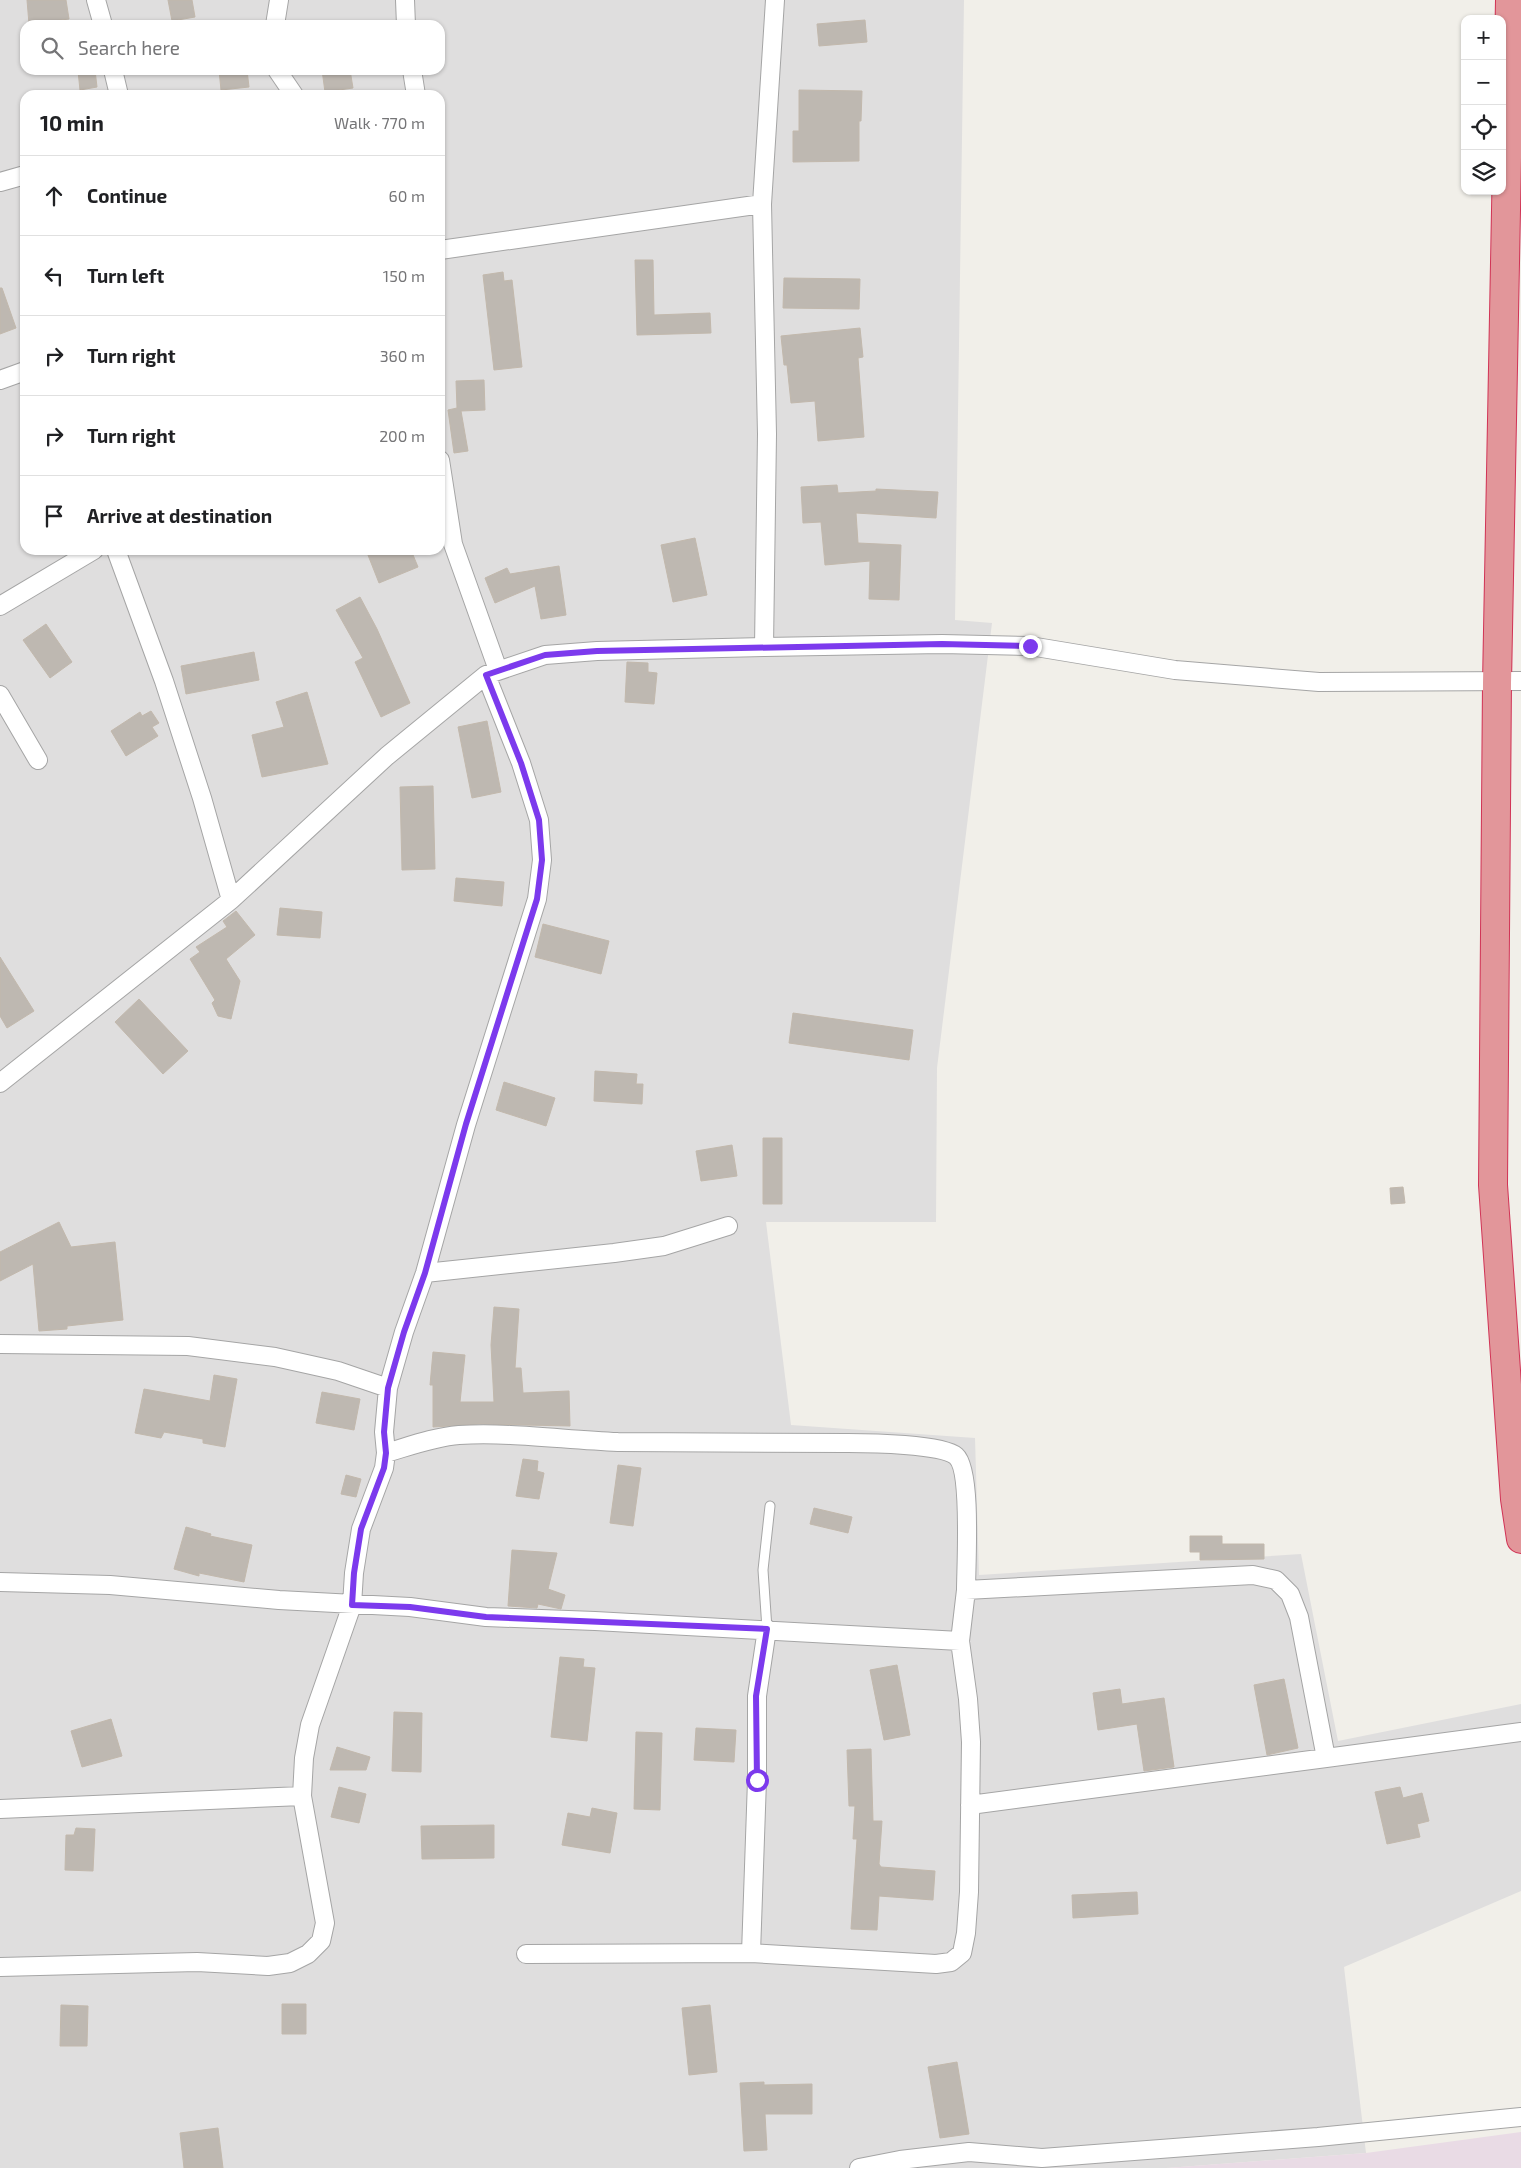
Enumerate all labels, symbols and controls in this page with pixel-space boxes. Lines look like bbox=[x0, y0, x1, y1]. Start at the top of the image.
map controls bbox=[1461, 15, 1506, 195]
button: + bbox=[1461, 15, 1506, 60]
search box bbox=[20, 20, 445, 75]
icon: search bbox=[38, 34, 66, 62]
text: Search here bbox=[78, 36, 180, 59]
button: − bbox=[1461, 60, 1506, 105]
button: locate bbox=[1461, 105, 1506, 150]
text: 10 min bbox=[40, 110, 104, 135]
text: Walk · 770 m bbox=[334, 113, 425, 132]
button: layers bbox=[1461, 150, 1506, 195]
icon: ahead bbox=[40, 182, 68, 210]
text: Continue bbox=[87, 184, 167, 207]
text: 60 m bbox=[389, 186, 425, 205]
icon: left bbox=[40, 262, 68, 290]
text: Turn left bbox=[87, 264, 164, 287]
text: 150 m bbox=[383, 266, 425, 285]
icon: right bbox=[40, 342, 68, 370]
text: Turn right bbox=[87, 344, 175, 367]
text: 360 m bbox=[380, 346, 425, 365]
icon: right bbox=[40, 422, 68, 450]
text: Turn right bbox=[87, 424, 175, 447]
text: 200 m bbox=[379, 426, 425, 445]
icon: arrive bbox=[40, 502, 68, 530]
text: Arrive at destination bbox=[87, 504, 272, 527]
route end bbox=[1019, 635, 1042, 658]
route start bbox=[746, 1769, 769, 1792]

